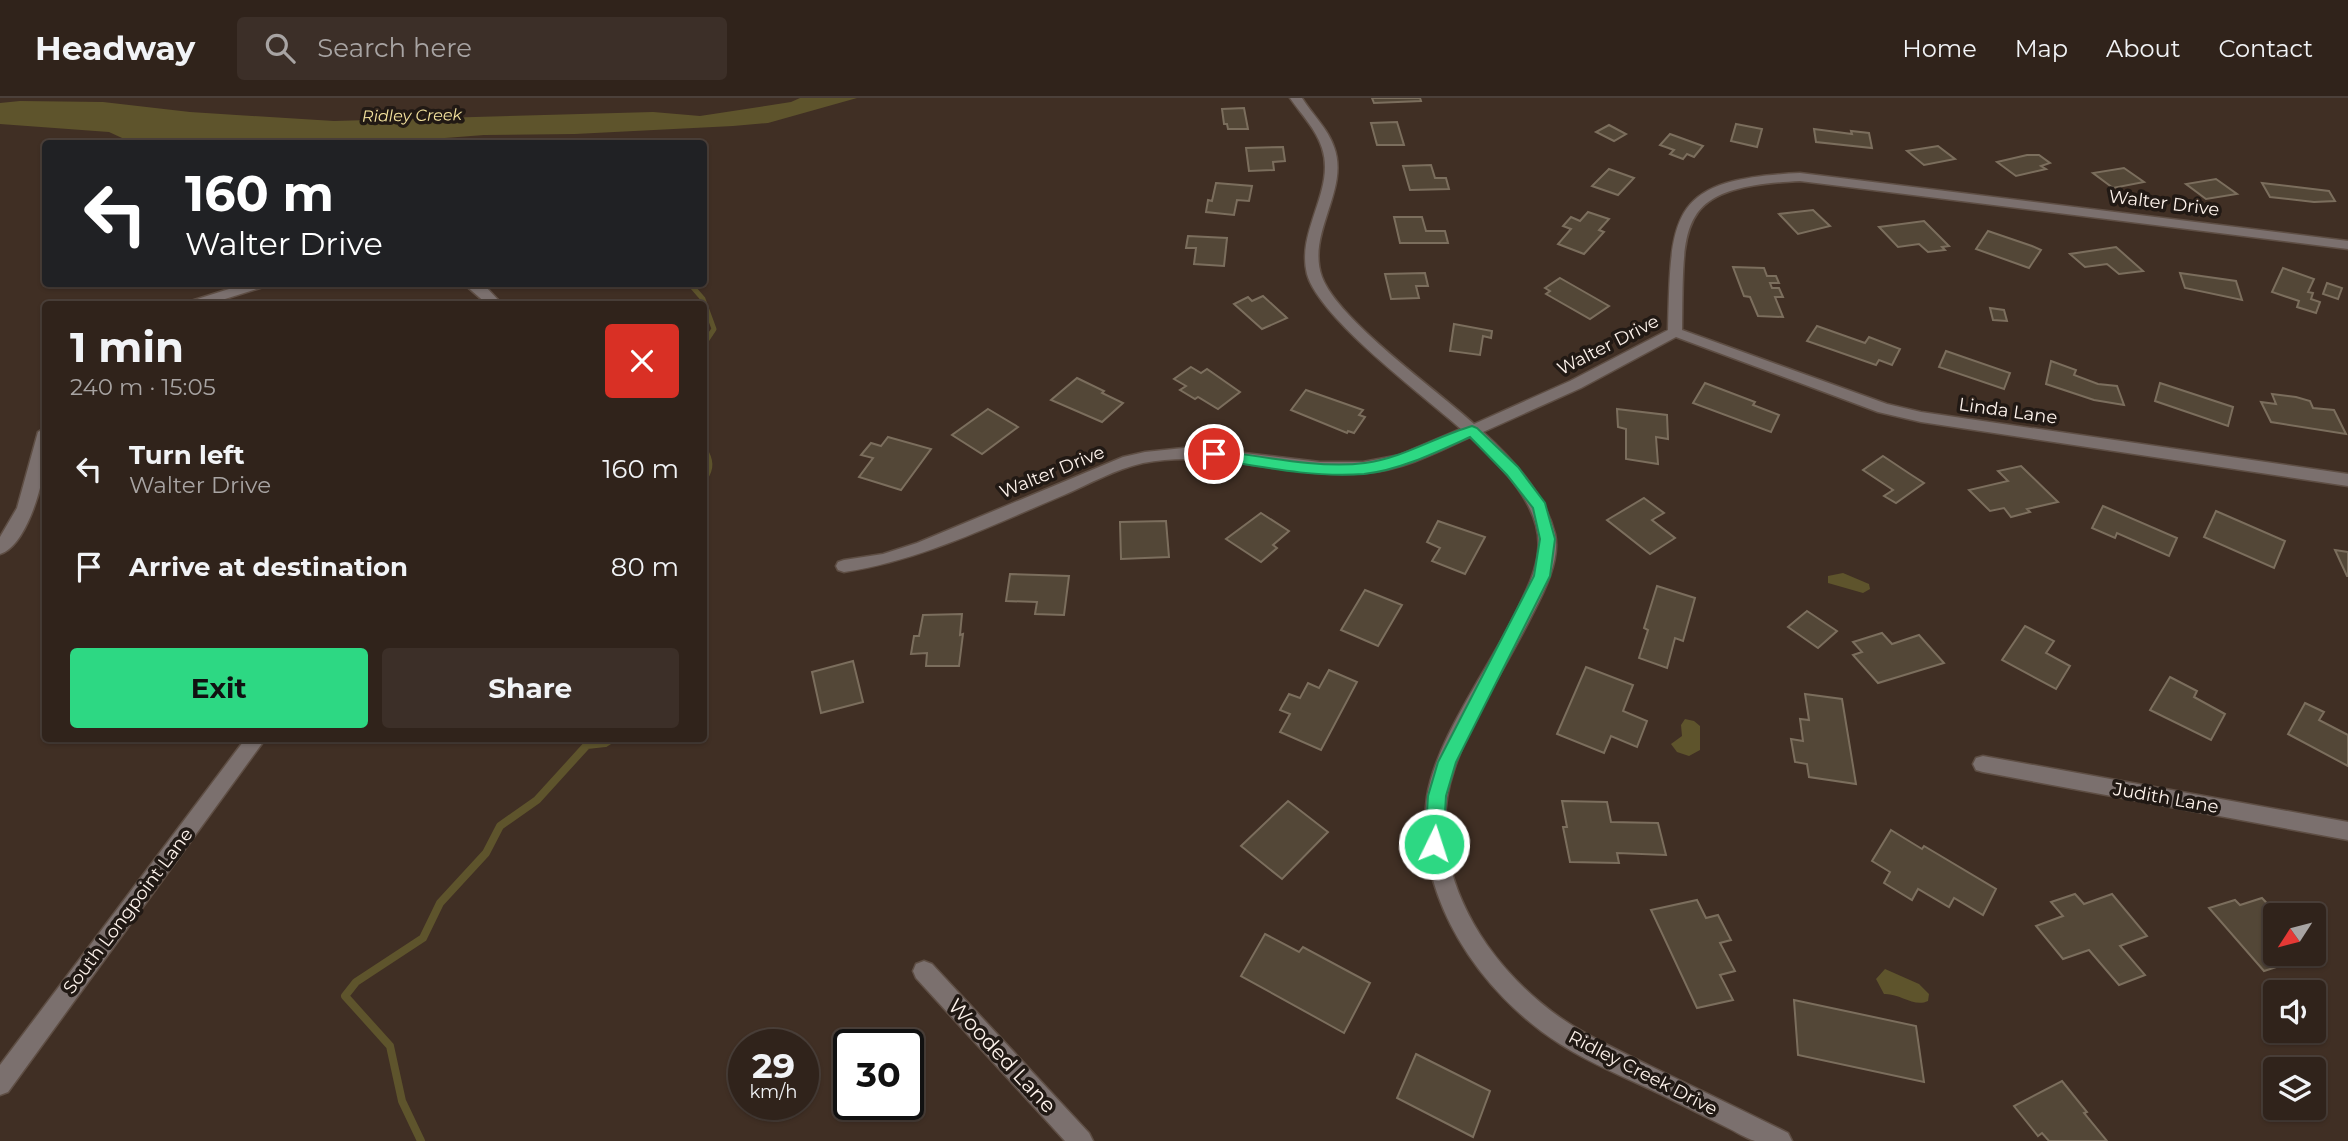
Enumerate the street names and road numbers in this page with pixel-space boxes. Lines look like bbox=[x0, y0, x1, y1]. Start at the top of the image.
street label: Walter Drive bbox=[2107, 185, 2221, 221]
street label: Walter Drive bbox=[1553, 310, 1663, 380]
street label: Linda Lane bbox=[1957, 393, 2059, 429]
street label: Walter Drive bbox=[996, 441, 1108, 503]
street label: Judith Lane bbox=[2111, 778, 2220, 818]
street label: South Longpoint Lane bbox=[59, 824, 198, 998]
street label: Wooded Lane bbox=[943, 993, 1062, 1118]
street label: Ridley Creek Drive bbox=[1565, 1026, 1721, 1120]

